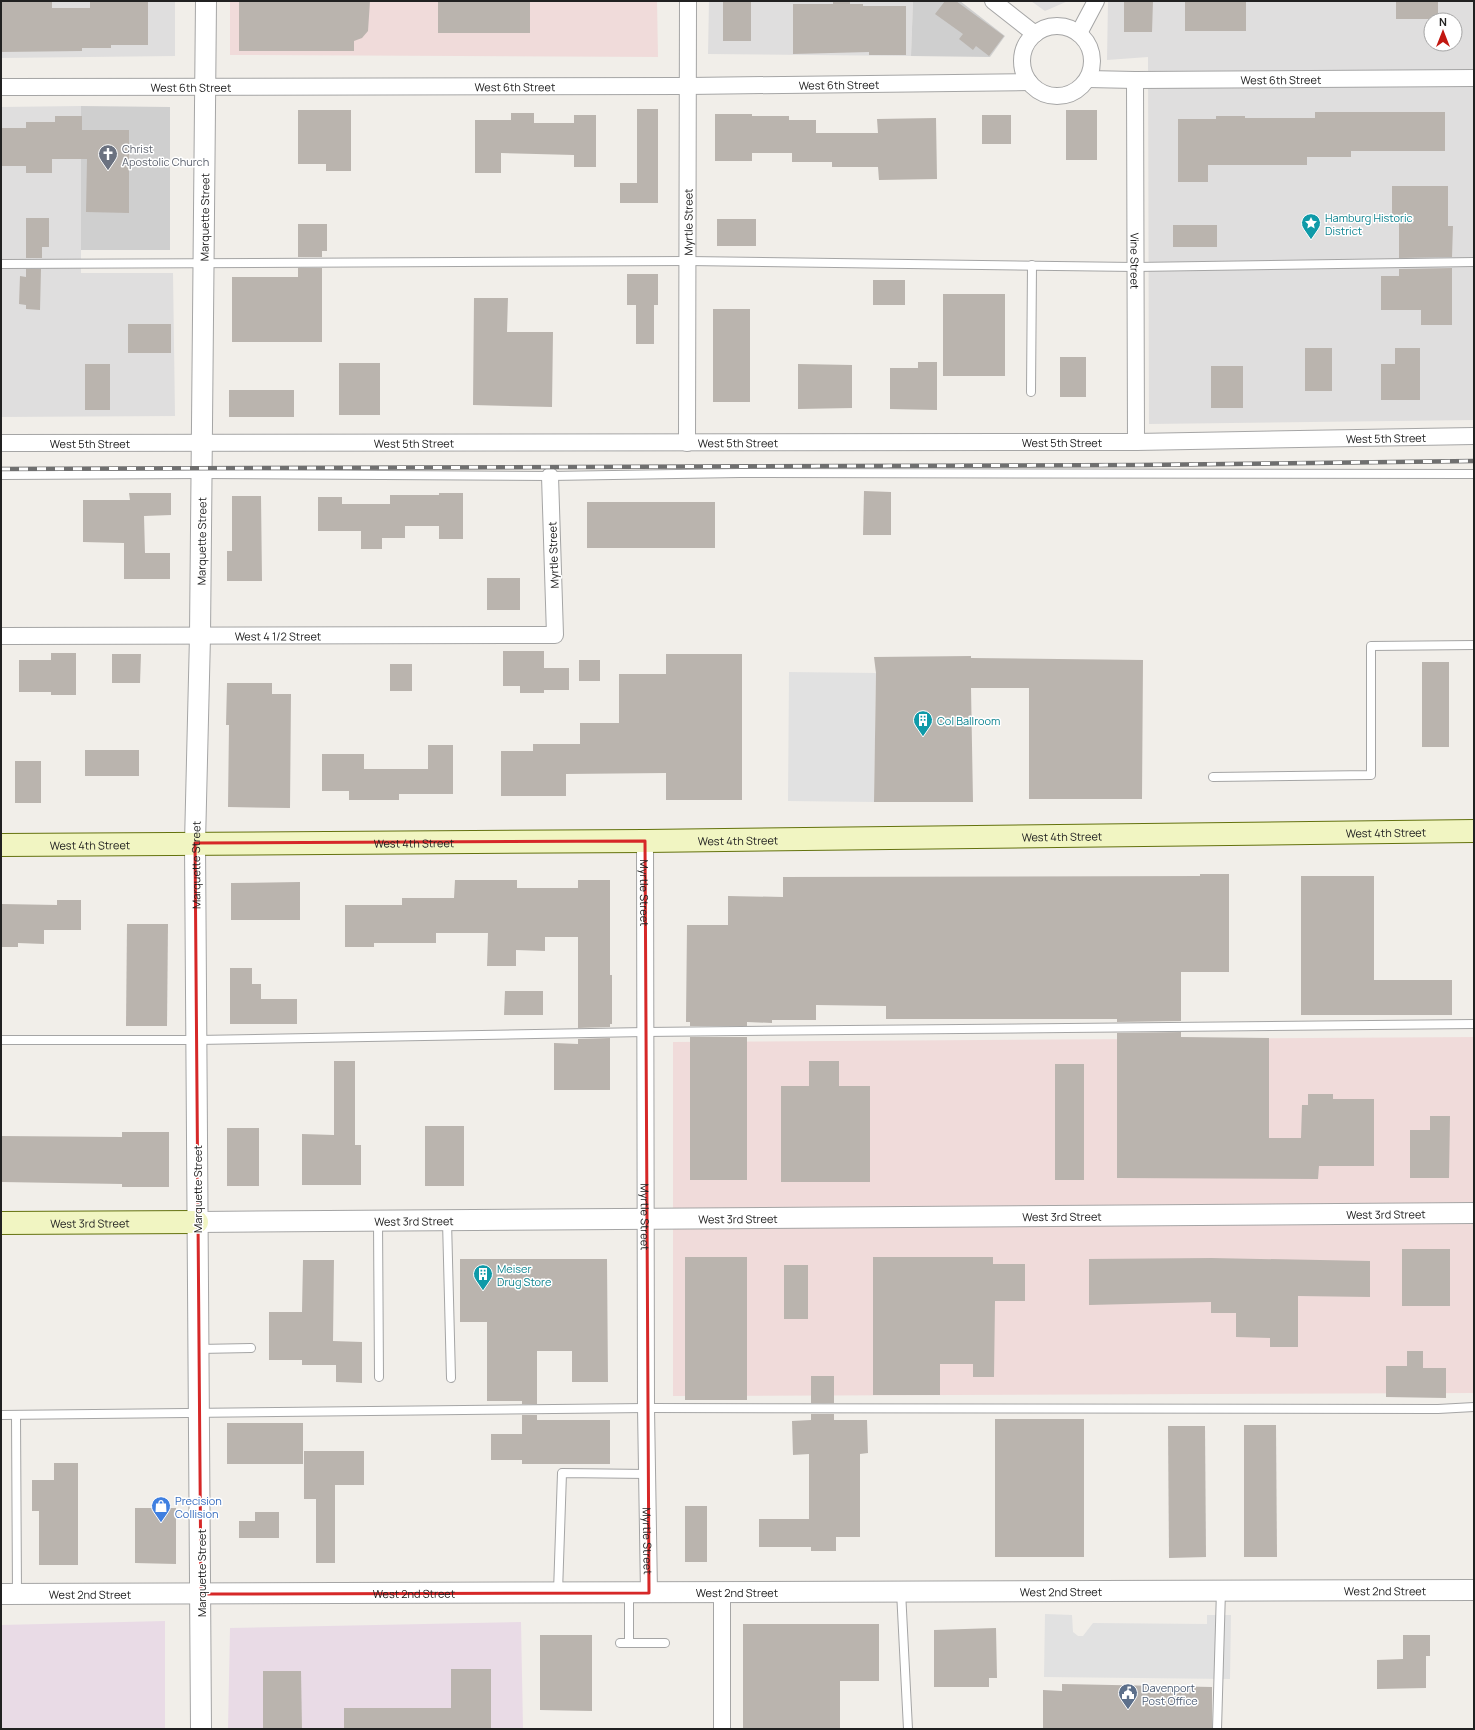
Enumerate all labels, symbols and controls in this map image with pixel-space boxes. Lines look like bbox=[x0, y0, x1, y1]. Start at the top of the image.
north arrow bbox=[1423, 12, 1463, 52]
text: N bbox=[1439, 14, 1447, 29]
street label: West 6th Street bbox=[1241, 71, 1321, 87]
street label: West 6th Street bbox=[799, 76, 879, 92]
street label: West 6th Street bbox=[151, 79, 231, 94]
street label: West 6th Street bbox=[475, 79, 555, 94]
place label: Christ Apostolic Church bbox=[122, 141, 209, 169]
church icon: Christ Apostolic Church bbox=[97, 143, 119, 171]
street label: Marquette Street bbox=[196, 173, 212, 261]
street label: Myrtle Street bbox=[680, 188, 695, 256]
place label: Hamburg Historic District bbox=[1325, 210, 1413, 238]
place icon: Hamburg Historic District bbox=[1300, 212, 1322, 240]
street label: Vine Street bbox=[1128, 233, 1143, 289]
street label: West 5th Street bbox=[1346, 429, 1426, 446]
street label: West 5th Street bbox=[50, 435, 130, 450]
street label: West 5th Street bbox=[374, 435, 454, 450]
street label: West 5th Street bbox=[698, 435, 778, 450]
street label: West 5th Street bbox=[1022, 435, 1102, 450]
street label: Marquette Street bbox=[193, 497, 209, 585]
street label: Myrtle Street bbox=[544, 521, 562, 589]
street label: West 4 1/2 Street bbox=[235, 628, 321, 643]
building icon: Col Ballroom bbox=[912, 709, 934, 737]
place label: Col Ballroom bbox=[937, 713, 1000, 728]
street label: Marquette Street bbox=[187, 821, 203, 909]
street label: West 4th Street bbox=[1346, 824, 1426, 840]
street label: West 4th Street bbox=[1022, 828, 1102, 844]
street label: West 4th Street bbox=[698, 832, 778, 848]
street label: West 4th Street bbox=[374, 835, 454, 850]
street label: West 4th Street bbox=[50, 837, 130, 852]
street label: Myrtle Street bbox=[638, 859, 653, 927]
street label: Marquette Street bbox=[190, 1145, 205, 1233]
street label: Myrtle Street bbox=[638, 1183, 653, 1251]
street label: West 3rd Street bbox=[1346, 1206, 1426, 1221]
street label: West 3rd Street bbox=[1022, 1208, 1102, 1224]
street label: West 3rd Street bbox=[698, 1210, 778, 1226]
street label: West 3rd Street bbox=[374, 1213, 454, 1228]
street label: West 3rd Street bbox=[50, 1215, 130, 1230]
place label: Meiser Drug Store bbox=[497, 1261, 552, 1289]
building icon: Meiser Drug Store bbox=[472, 1263, 494, 1291]
place label: Precision Collision bbox=[175, 1493, 222, 1521]
shop icon: Precision Collision bbox=[150, 1495, 172, 1523]
street label: Myrtle Street bbox=[640, 1507, 656, 1575]
street label: Marquette Street bbox=[194, 1529, 209, 1617]
street label: West 2nd Street bbox=[1344, 1583, 1426, 1598]
street label: West 2nd Street bbox=[696, 1584, 778, 1600]
street label: West 2nd Street bbox=[1020, 1584, 1102, 1599]
street label: West 2nd Street bbox=[373, 1585, 455, 1600]
street label: West 2nd Street bbox=[49, 1586, 131, 1601]
place label: Davenport Post Office bbox=[1142, 1680, 1198, 1708]
public building icon: Davenport Post Office bbox=[1117, 1682, 1139, 1710]

